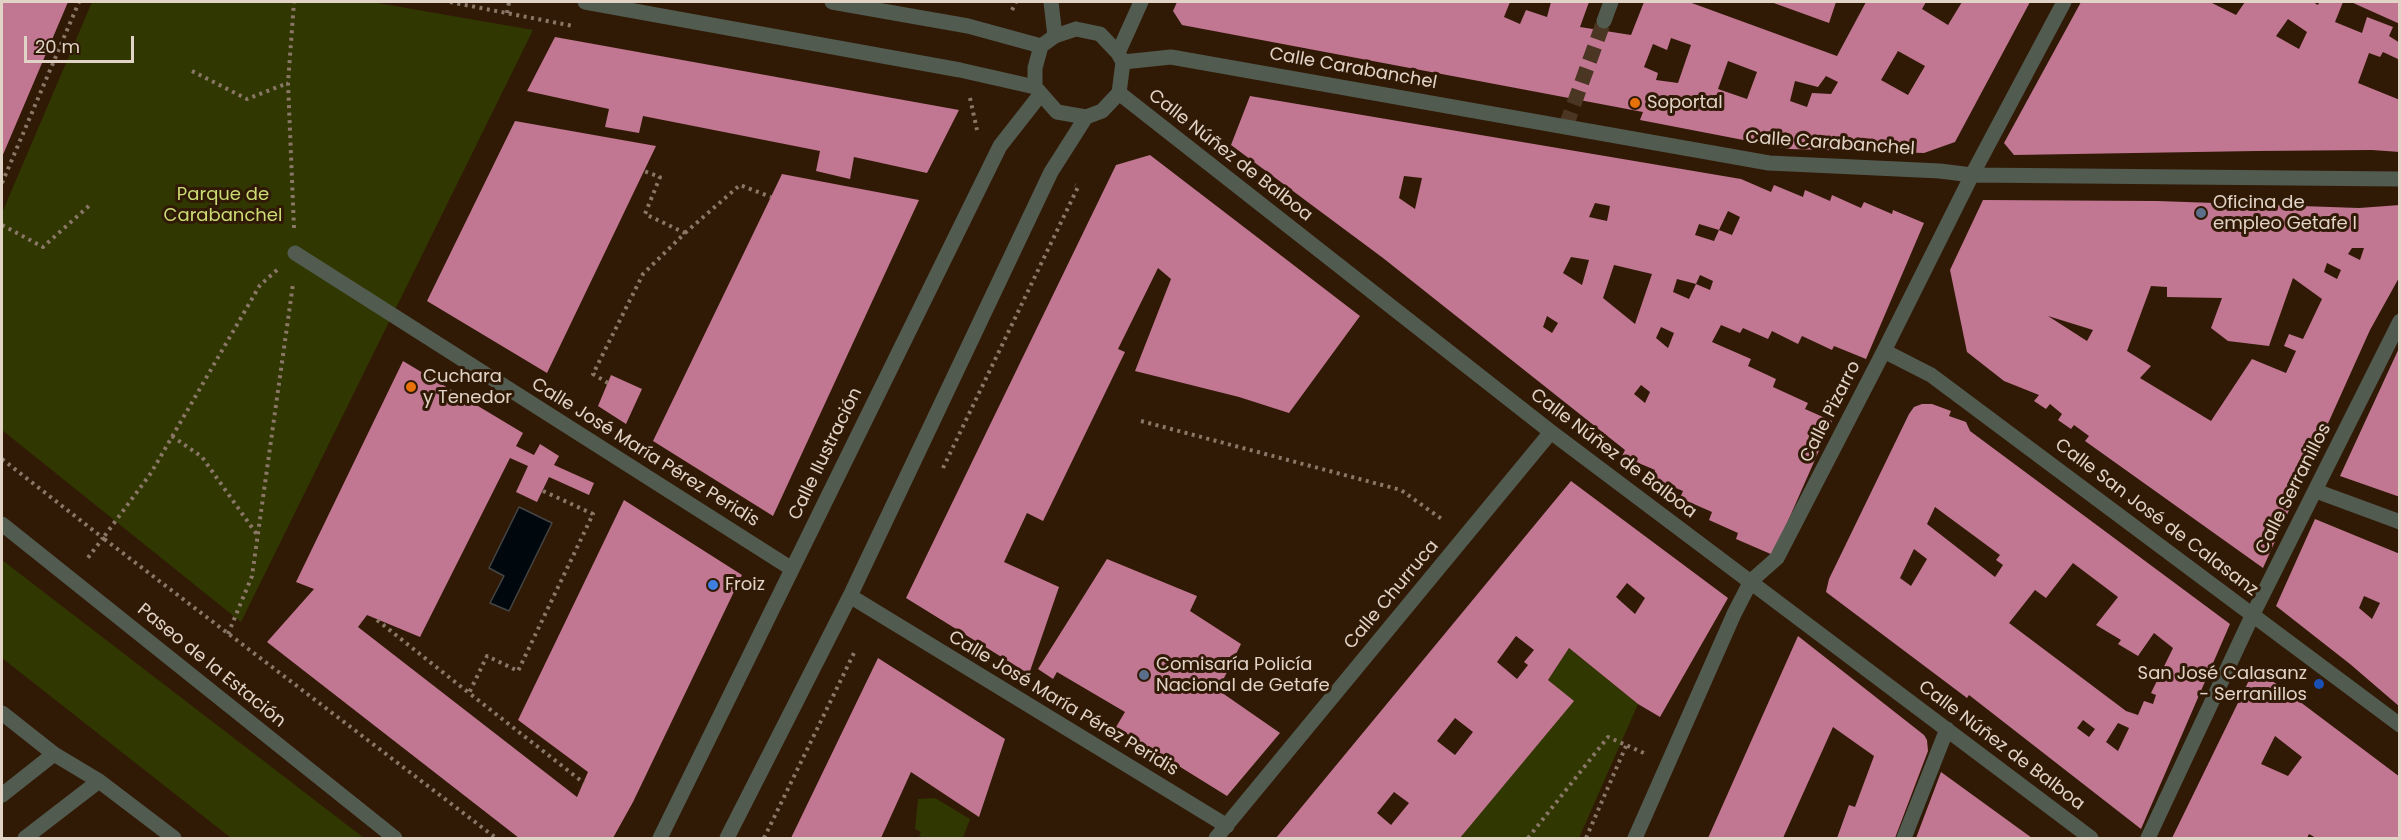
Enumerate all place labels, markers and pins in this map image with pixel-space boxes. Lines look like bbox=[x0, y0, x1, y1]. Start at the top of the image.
place label: Soportal bbox=[1647, 92, 1723, 114]
marker: Soportal bbox=[1628, 96, 1642, 110]
place label: Oficina de empleo Getafe I bbox=[2213, 192, 2357, 234]
marker: Oficina de empleo Getafe I bbox=[2194, 206, 2208, 220]
place label: Cuchara y Tenedor bbox=[423, 366, 512, 409]
marker: Cuchara y Tenedor bbox=[404, 380, 418, 394]
place label: Froiz bbox=[725, 574, 765, 596]
marker: Froiz bbox=[706, 578, 720, 592]
place label: Comisaría Policía Nacional de Getafe bbox=[1156, 654, 1330, 696]
place label: San José Calasanz - Serranillos bbox=[2138, 663, 2307, 706]
marker: Comisaría Policía Nacional de Getafe bbox=[1137, 668, 1151, 682]
marker: San José Calasanz - Serranillos bbox=[2312, 677, 2326, 691]

